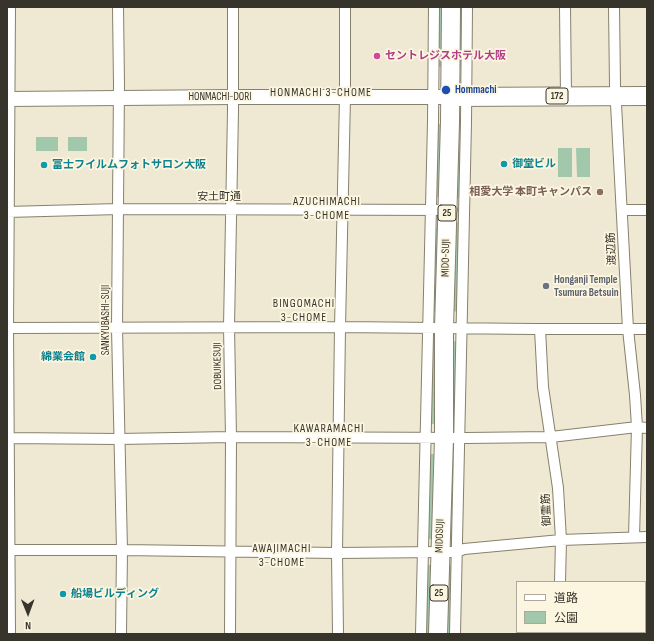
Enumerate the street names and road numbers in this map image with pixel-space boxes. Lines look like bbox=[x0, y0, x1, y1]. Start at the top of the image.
road number: 172 bbox=[546, 88, 568, 104]
street label: HONMACHI-DORI bbox=[188, 90, 252, 104]
street label: 安土町通 bbox=[197, 190, 241, 204]
road number: 25 bbox=[438, 205, 456, 221]
street label: 渡辺筋 bbox=[605, 232, 619, 266]
street label: MIDO-SUJI bbox=[439, 239, 453, 277]
street label: SANKYUBASHI-SUJI bbox=[99, 285, 113, 355]
street label: DOBUIKESUJI bbox=[211, 342, 225, 390]
street label: 御霊筋 bbox=[540, 493, 554, 527]
street label: MIDOSUJI bbox=[433, 519, 447, 553]
road number: 25 bbox=[430, 585, 448, 601]

